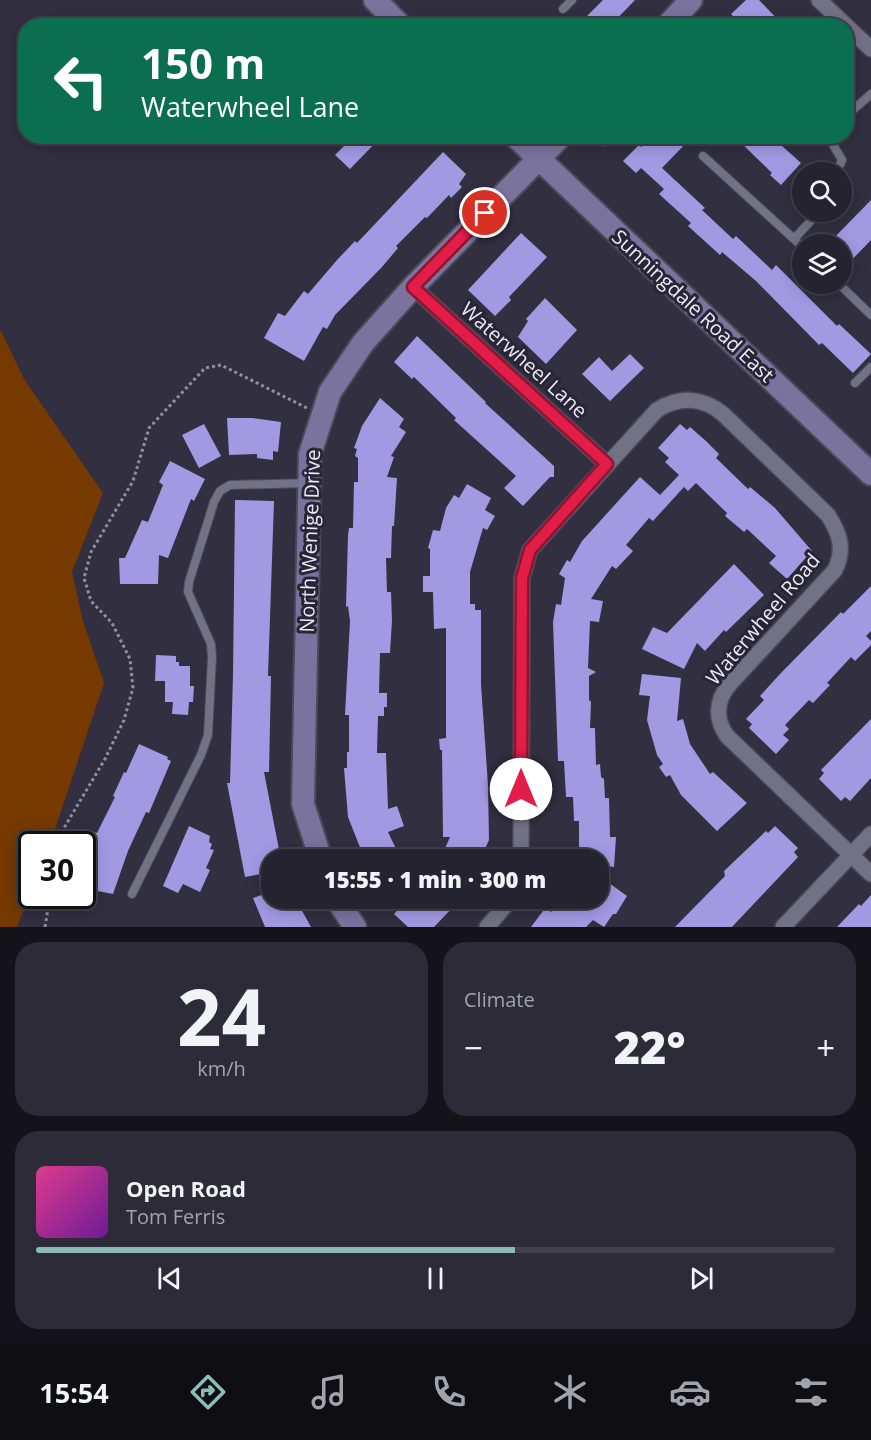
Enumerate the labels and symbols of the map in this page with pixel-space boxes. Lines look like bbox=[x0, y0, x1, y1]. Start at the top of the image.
pin bbox=[459, 187, 510, 238]
street label: Sunningdale Road East bbox=[606, 223, 780, 388]
street label: Waterwheel Lane bbox=[455, 296, 593, 424]
street label: North Wenige Drive bbox=[293, 449, 326, 633]
street label: Waterwheel Road bbox=[699, 547, 826, 690]
position arrow bbox=[489, 757, 553, 821]
speed limit sign: 30 bbox=[18, 831, 96, 909]

